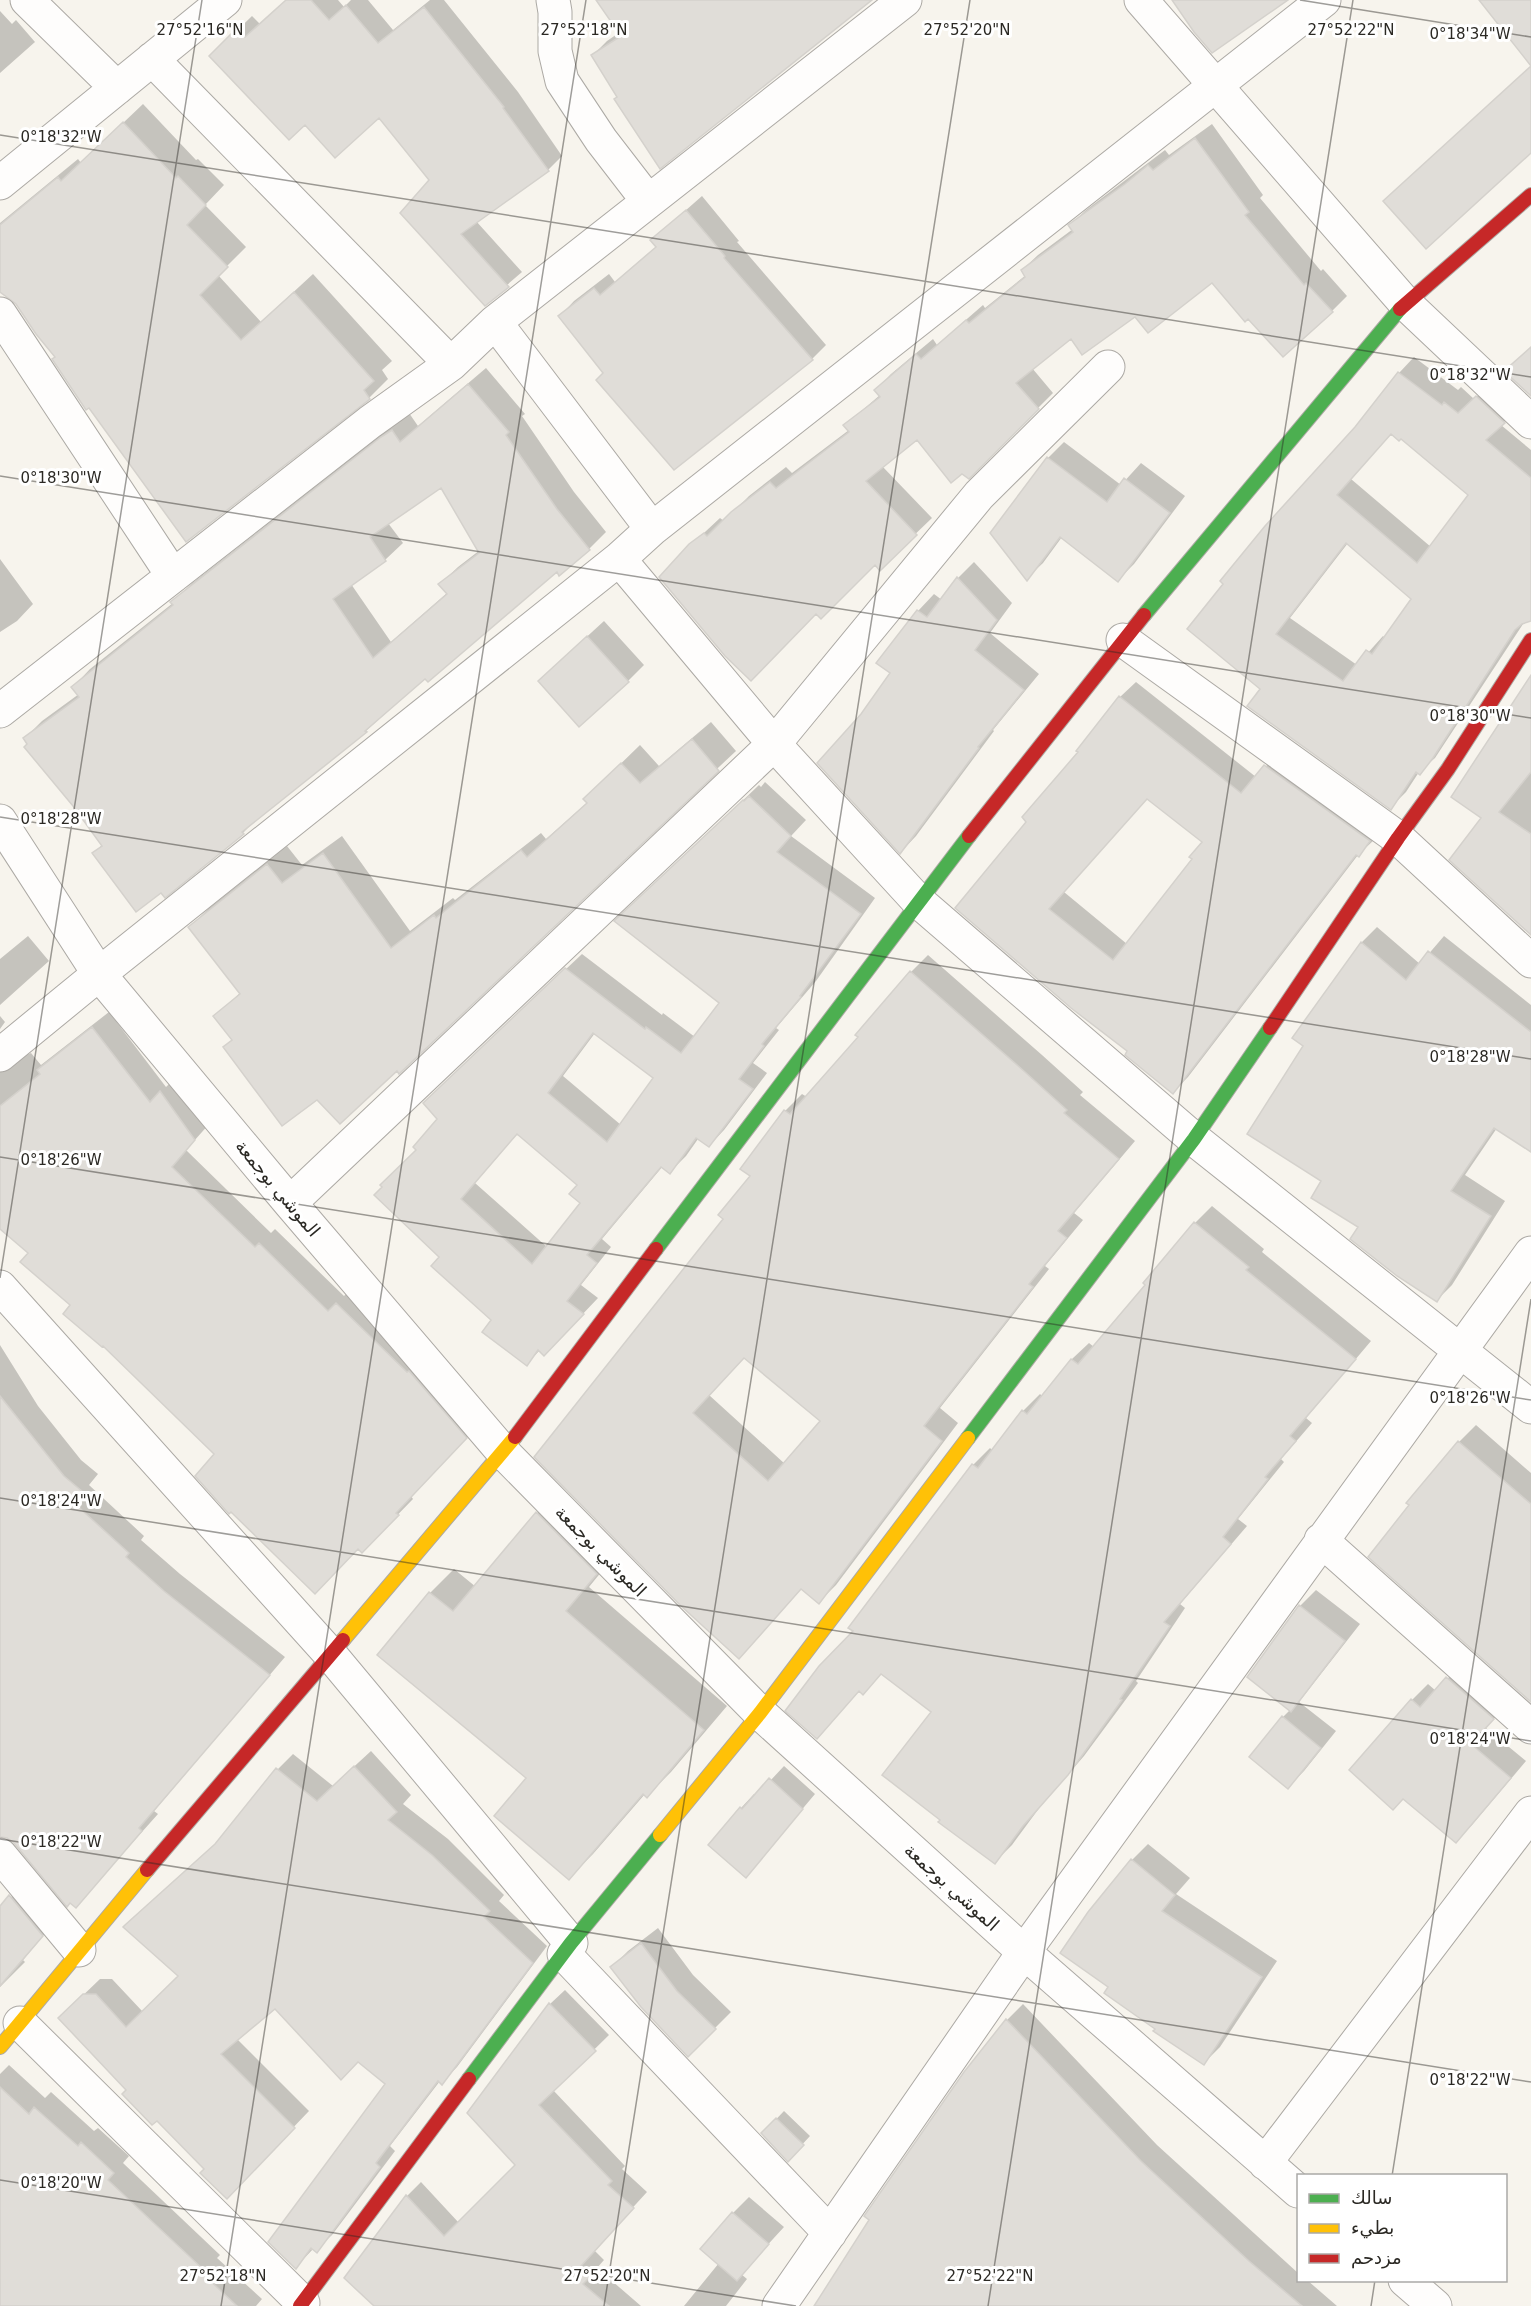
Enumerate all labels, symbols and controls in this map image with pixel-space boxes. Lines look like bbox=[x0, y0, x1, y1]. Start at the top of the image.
text: 27°52'16"N bbox=[156, 21, 244, 39]
text: 27°52'18"N bbox=[540, 21, 628, 39]
text: 27°52'20"N bbox=[923, 21, 1011, 39]
text: 27°52'22"N bbox=[1307, 21, 1395, 39]
text: 0°18'34"W bbox=[1429, 25, 1511, 43]
text: 0°18'32"W bbox=[20, 128, 102, 146]
text: 0°18'32"W bbox=[1429, 366, 1511, 384]
text: 0°18'30"W bbox=[20, 469, 102, 487]
text: 0°18'30"W bbox=[1429, 707, 1511, 725]
text: 0°18'28"W bbox=[20, 810, 102, 828]
text: 0°18'28"W bbox=[1429, 1048, 1511, 1066]
street label: الموشي بوجمعة bbox=[231, 1135, 325, 1241]
text: 0°18'26"W bbox=[20, 1151, 102, 1169]
text: 0°18'26"W bbox=[1429, 1389, 1511, 1407]
text: 0°18'24"W bbox=[20, 1492, 102, 1510]
street label: الموشي بوجمعة bbox=[550, 1501, 651, 1602]
text: 0°18'24"W bbox=[1429, 1730, 1511, 1748]
text: 0°18'22"W bbox=[20, 1833, 102, 1851]
street label: الموشي بوجمعة bbox=[900, 1839, 1004, 1936]
text: 0°18'22"W bbox=[1429, 2071, 1511, 2089]
text: 0°18'20"W bbox=[20, 2174, 102, 2192]
legend bbox=[1297, 2174, 1507, 2282]
text: سالك bbox=[1351, 2187, 1392, 2208]
text: بطيء bbox=[1351, 2217, 1394, 2239]
text: مزدحم bbox=[1351, 2247, 1402, 2269]
text: 27°52'18"N bbox=[179, 2267, 267, 2285]
text: 27°52'20"N bbox=[563, 2267, 651, 2285]
text: 27°52'22"N bbox=[946, 2267, 1034, 2285]

